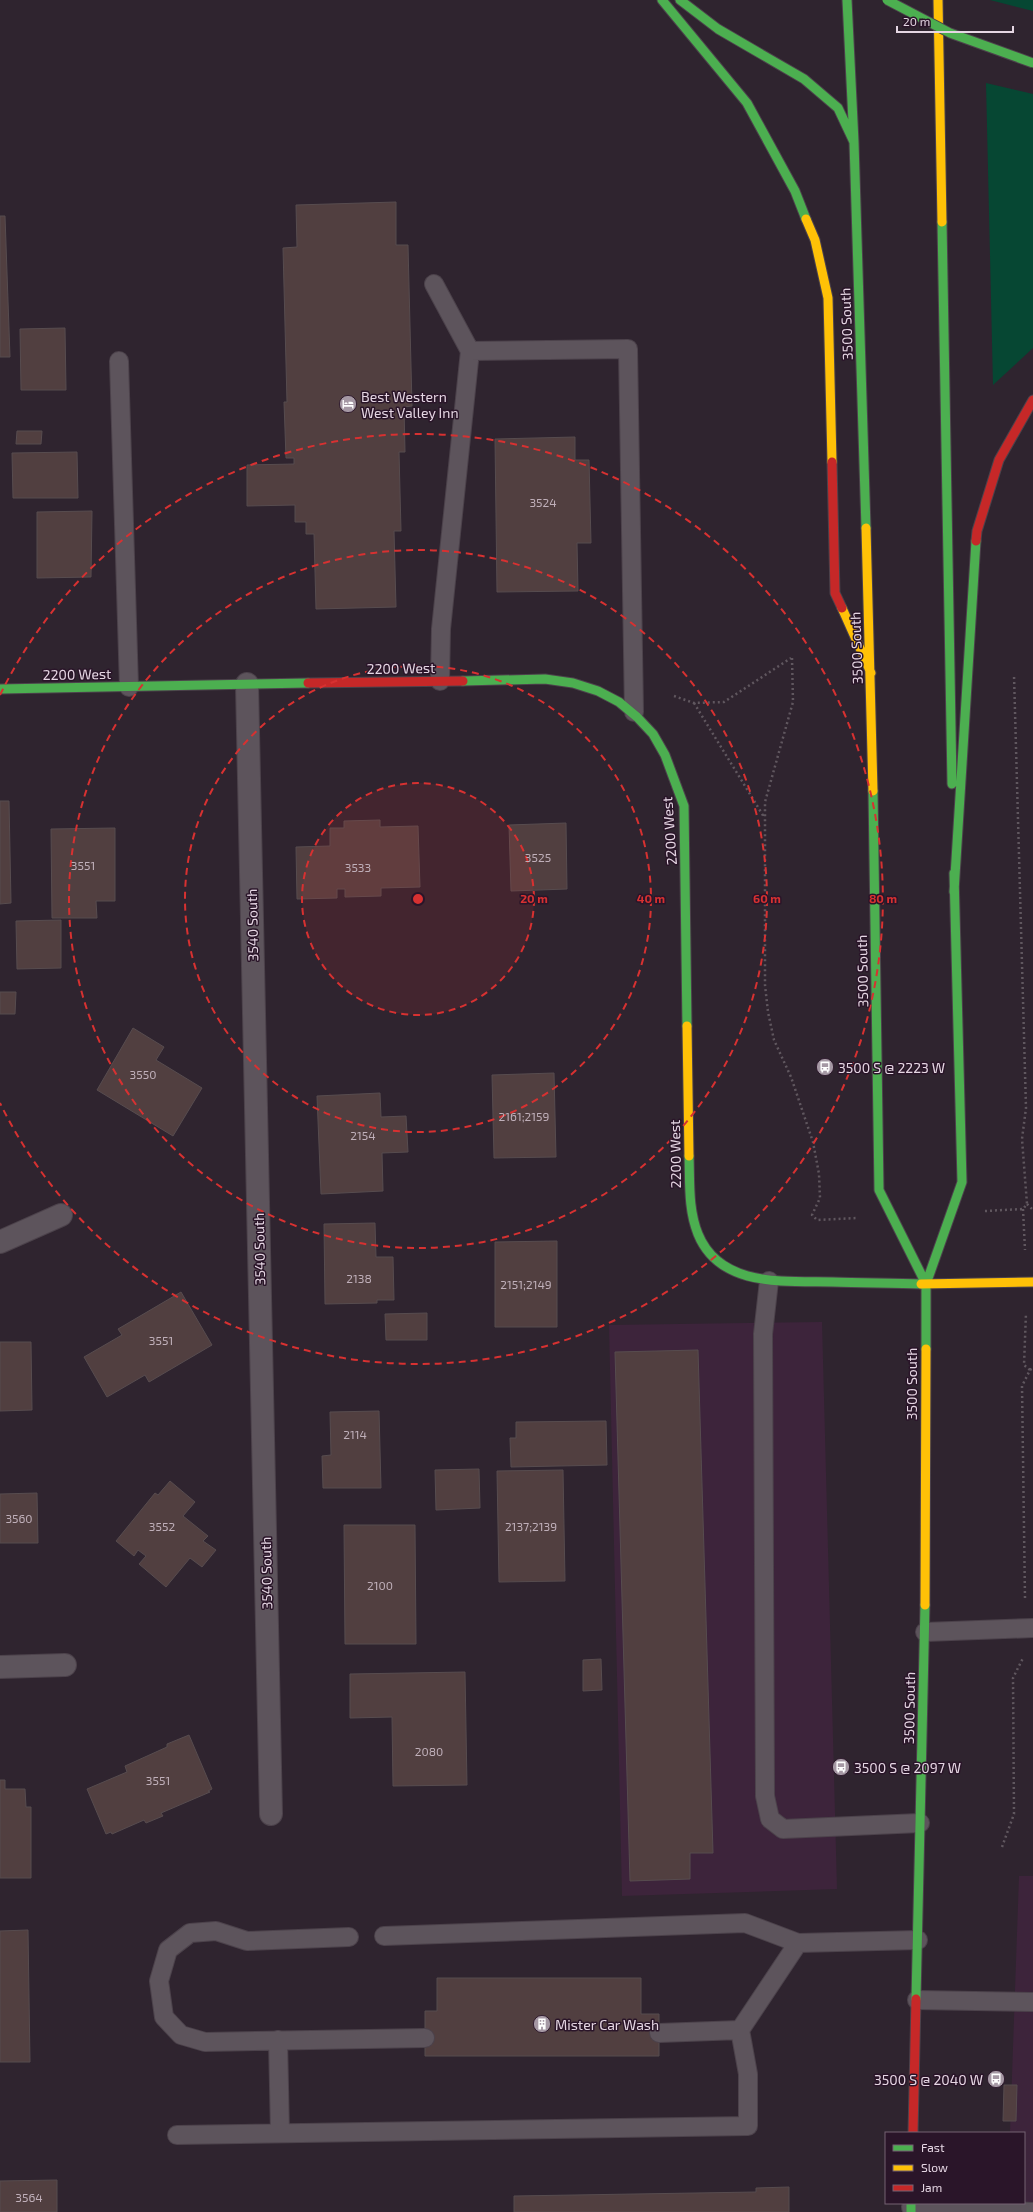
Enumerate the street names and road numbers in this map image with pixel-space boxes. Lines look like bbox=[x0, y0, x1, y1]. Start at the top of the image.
street label: 3500 South bbox=[836, 287, 856, 361]
street label: 3500 South bbox=[846, 611, 866, 685]
street label: 2200 West bbox=[367, 659, 435, 677]
street label: 2200 West bbox=[43, 665, 111, 683]
street label: 2200 West bbox=[658, 796, 680, 866]
street label: 3540 South bbox=[243, 888, 261, 962]
street label: 3500 South bbox=[853, 935, 871, 1007]
street label: 2200 West bbox=[666, 1120, 684, 1188]
street label: 3540 South bbox=[250, 1212, 268, 1286]
street label: 3500 South bbox=[903, 1348, 920, 1420]
street label: 3540 South bbox=[257, 1536, 275, 1610]
street label: 3500 South bbox=[900, 1672, 918, 1744]

